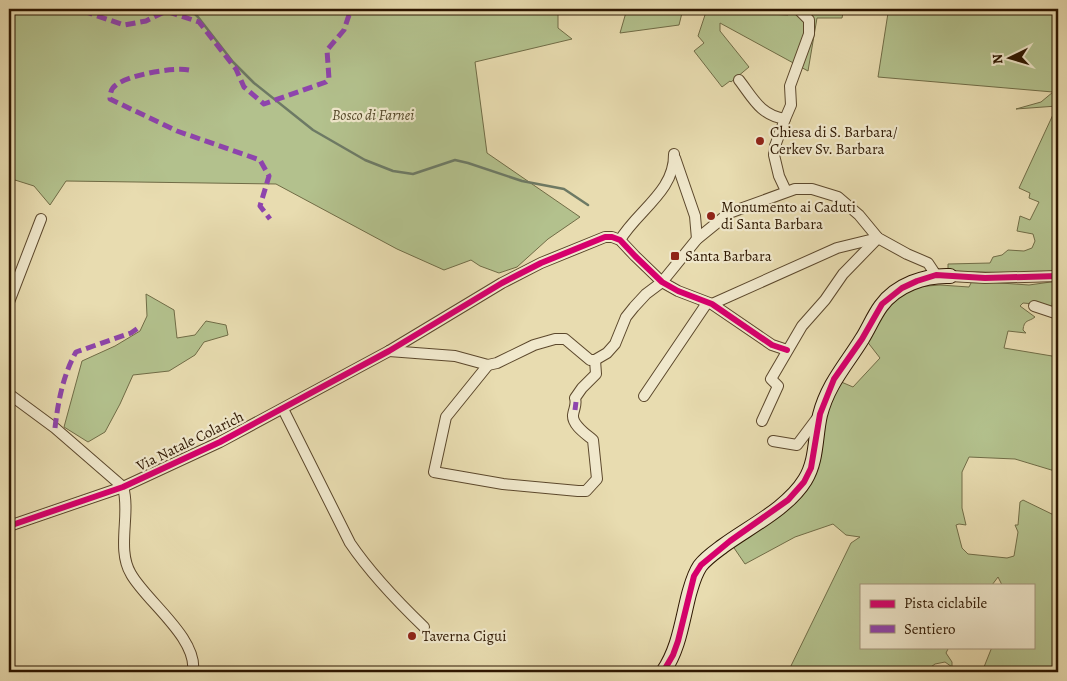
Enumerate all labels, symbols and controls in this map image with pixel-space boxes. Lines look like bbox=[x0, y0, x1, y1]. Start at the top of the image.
north arrow bbox=[984, 32, 1034, 82]
text: N bbox=[988, 53, 1007, 65]
park label: Bosco di Farnei bbox=[332, 105, 414, 125]
place label: Chiesa di S. Barbara/ Cerkev Sv. Barbara bbox=[770, 122, 898, 159]
marker: Chiesa di S. Barbara/ Cerkev Sv. Barbara bbox=[754, 135, 766, 147]
place label: Monumento ai Caduti di Santa Barbara bbox=[721, 197, 856, 234]
marker: Monumento ai Caduti di Santa Barbara bbox=[705, 210, 717, 222]
place label: Santa Barbara bbox=[685, 246, 772, 266]
marker: Santa Barbara bbox=[669, 250, 681, 262]
street label: Via Natale Colarich bbox=[132, 406, 247, 476]
legend bbox=[860, 584, 1034, 648]
text: Pista ciclabile bbox=[904, 593, 987, 613]
text: Sentiero bbox=[904, 619, 956, 639]
place label: Taverna Cigui bbox=[422, 626, 506, 646]
marker: Taverna Cigui bbox=[406, 630, 418, 642]

